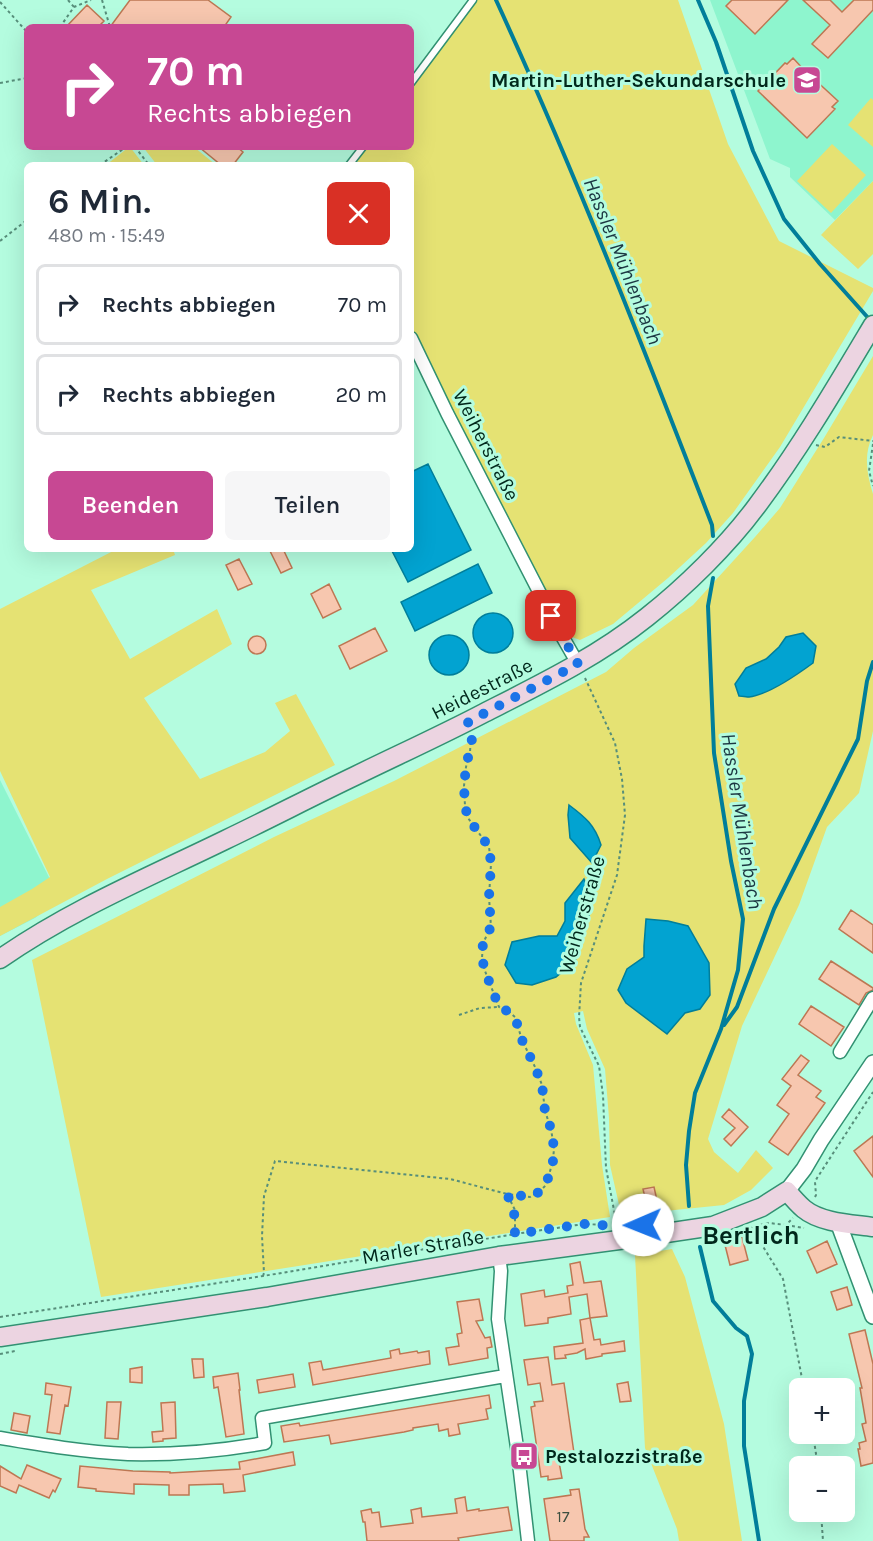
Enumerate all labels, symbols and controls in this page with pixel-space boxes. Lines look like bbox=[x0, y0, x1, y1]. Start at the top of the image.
text: 70 m bbox=[147, 46, 245, 96]
icon: right bbox=[48, 48, 126, 126]
school or university icon: Martin-Luther-Sekundarschule bbox=[791, 64, 823, 96]
place label: Martin-Luther-Sekundarschule bbox=[491, 69, 786, 92]
text: Rechts abbiegen bbox=[147, 97, 353, 129]
water label: Hassler Mühlenbach bbox=[579, 174, 667, 348]
text: 6 Min. bbox=[48, 180, 151, 222]
button: close bbox=[327, 182, 390, 245]
text: 480 m · 15:49 bbox=[48, 224, 165, 247]
icon: right bbox=[51, 288, 84, 321]
text: Rechts abbiegen bbox=[102, 292, 276, 318]
text: 70 m bbox=[338, 292, 387, 318]
icon: right bbox=[51, 378, 84, 411]
text: Rechts abbiegen bbox=[102, 382, 276, 408]
text: 20 m bbox=[335, 382, 387, 408]
street label: Weiherstraße bbox=[448, 385, 524, 505]
button: Beenden bbox=[48, 471, 213, 540]
button: Teilen bbox=[225, 471, 390, 540]
pin bbox=[525, 590, 576, 641]
icon: arrive bbox=[534, 599, 567, 632]
street label: Heidestraße bbox=[428, 654, 536, 724]
water label: Hassler Mühlenbach bbox=[716, 731, 768, 911]
street label: Weiherstraße bbox=[554, 853, 610, 977]
position arrow bbox=[611, 1193, 675, 1257]
district label: Bertlich bbox=[702, 1220, 800, 1251]
street label: Marler Straße bbox=[360, 1225, 486, 1269]
map controls bbox=[789, 1378, 855, 1522]
button: + bbox=[789, 1378, 855, 1444]
bus stop icon: Pestalozzistraße bbox=[508, 1440, 540, 1472]
place label: Pestalozzistraße bbox=[545, 1445, 703, 1468]
button: − bbox=[789, 1456, 855, 1522]
house number: 17 bbox=[557, 1507, 570, 1526]

